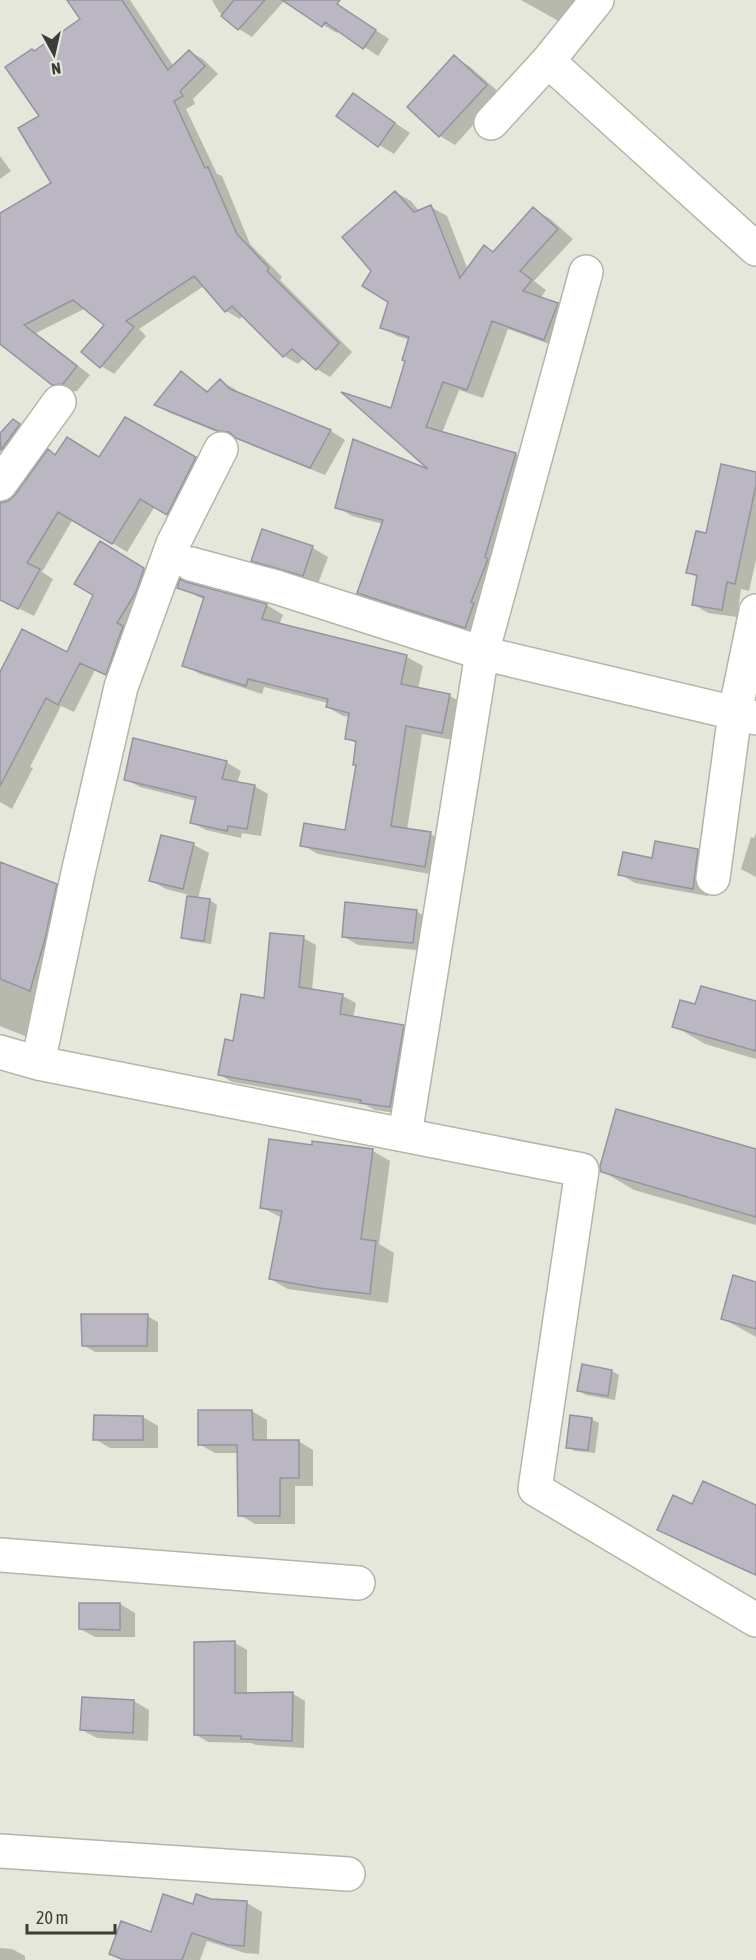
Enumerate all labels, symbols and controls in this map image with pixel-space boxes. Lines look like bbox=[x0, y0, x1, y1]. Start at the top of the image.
north arrow bbox=[24, 24, 84, 84]
text: N bbox=[50, 59, 62, 78]
scale bar bbox=[27, 1897, 116, 1935]
text: 20 m bbox=[36, 1907, 68, 1928]

